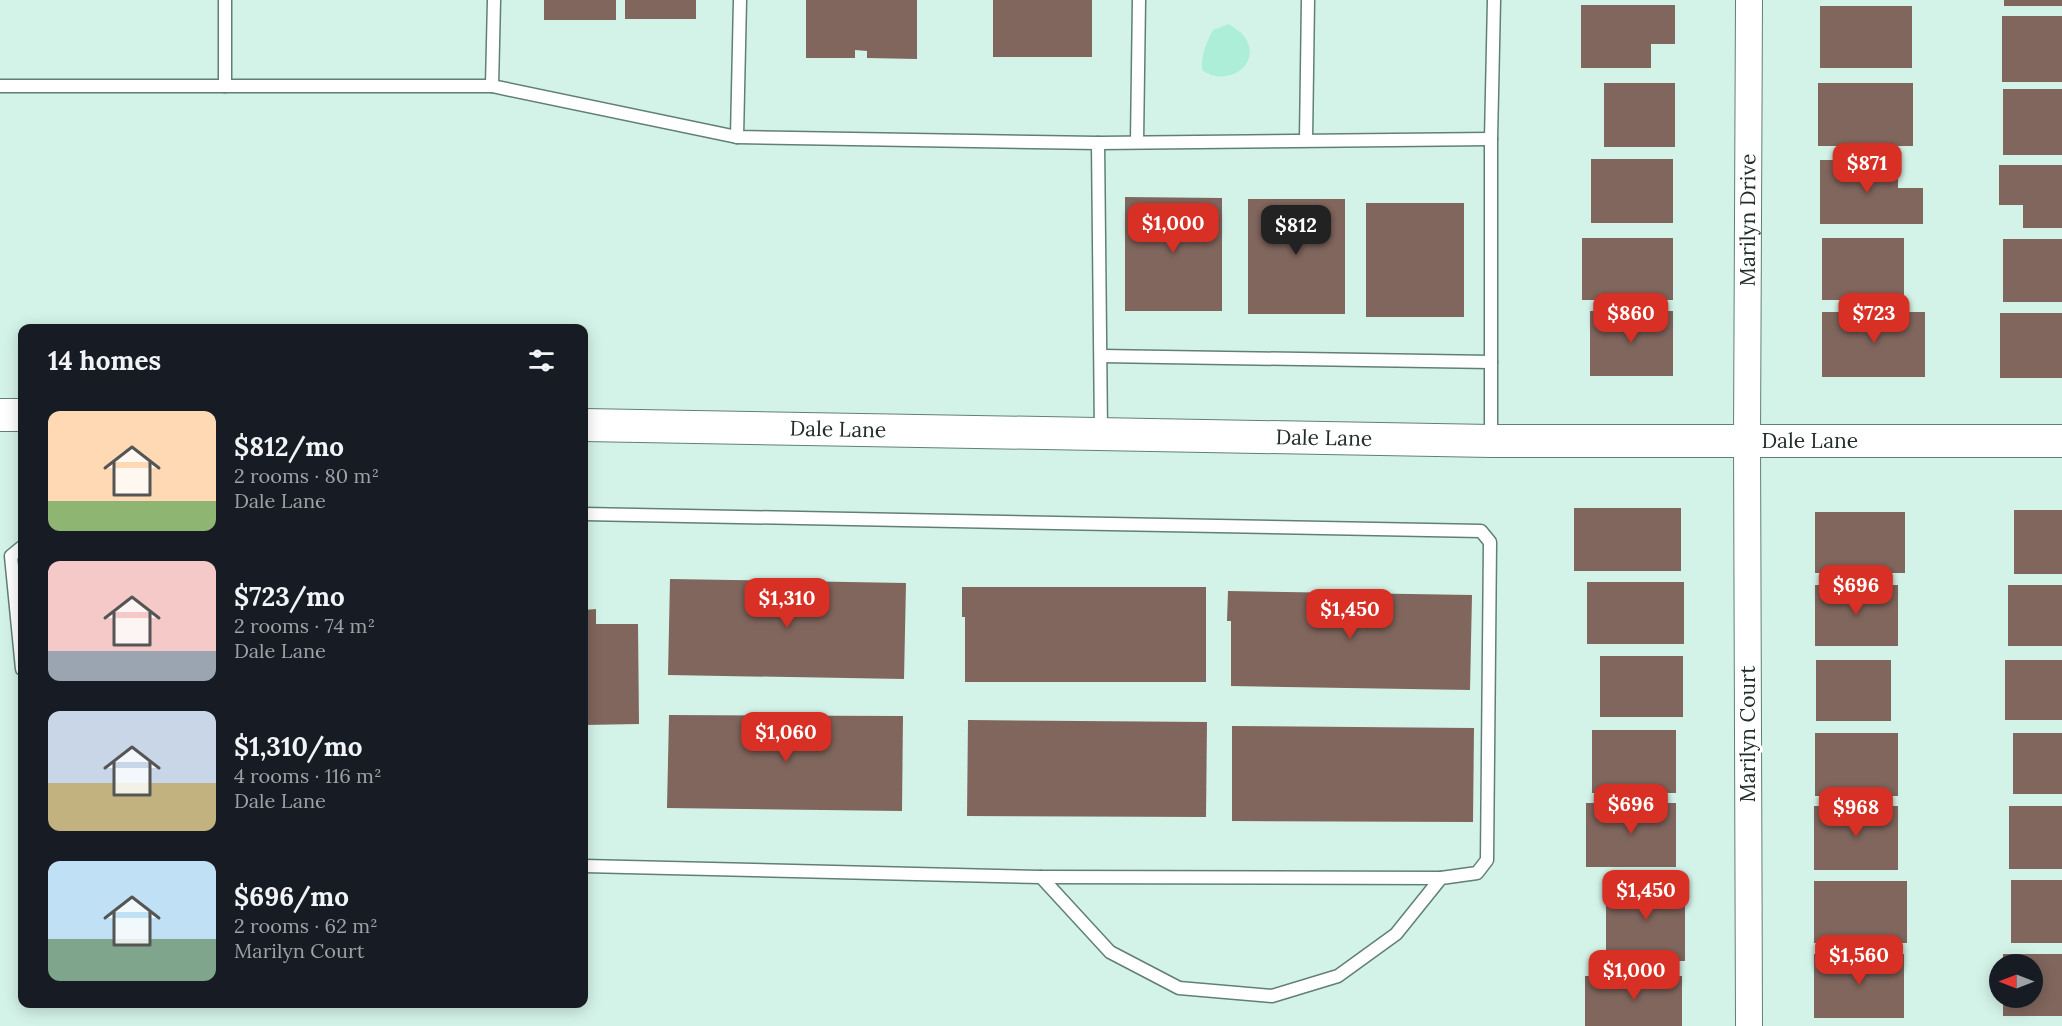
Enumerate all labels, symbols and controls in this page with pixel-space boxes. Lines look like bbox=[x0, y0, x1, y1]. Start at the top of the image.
pin: $871 bbox=[1831, 143, 1903, 194]
text: $871 bbox=[1847, 150, 1887, 175]
street label: Marilyn Drive bbox=[1734, 154, 1761, 286]
pin: $1,000 bbox=[1124, 203, 1222, 254]
pin: $812 bbox=[1260, 205, 1332, 256]
text: $1,000 bbox=[1142, 210, 1204, 235]
text: $812 bbox=[1275, 212, 1317, 237]
pin: $860 bbox=[1595, 293, 1667, 344]
pin: $723 bbox=[1838, 293, 1910, 344]
text: $860 bbox=[1607, 300, 1655, 325]
text: $723 bbox=[1853, 300, 1896, 325]
text: 14 homes bbox=[48, 344, 161, 377]
icon: filters bbox=[525, 344, 558, 377]
street label: Dale Lane bbox=[789, 415, 887, 443]
street label: Dale Lane bbox=[1275, 423, 1372, 452]
street label: Dale Lane bbox=[1762, 427, 1858, 454]
text: $812/mo bbox=[234, 430, 344, 463]
icon: home bbox=[96, 435, 168, 507]
text: 2 rooms · 80 m² bbox=[234, 463, 379, 488]
text: Dale Lane bbox=[234, 488, 326, 513]
pin: $696 bbox=[1820, 565, 1892, 616]
text: $696 bbox=[1833, 572, 1879, 597]
pin: $1,310 bbox=[738, 578, 836, 629]
text: $723/mo bbox=[234, 580, 345, 613]
icon: home bbox=[96, 585, 168, 657]
text: $1,310 bbox=[759, 585, 815, 610]
pin: $1,450 bbox=[1301, 589, 1399, 640]
text: $1,450 bbox=[1320, 596, 1380, 621]
text: 2 rooms · 74 m² bbox=[234, 613, 375, 638]
text: Dale Lane bbox=[234, 638, 326, 663]
street label: Marilyn Court bbox=[1734, 665, 1761, 802]
pin: $1,060 bbox=[737, 712, 835, 763]
text: $1,060 bbox=[755, 719, 817, 744]
text: $1,310/mo bbox=[234, 730, 362, 763]
icon: home bbox=[96, 735, 168, 807]
text: 4 rooms · 116 m² bbox=[234, 763, 382, 788]
pin: $696 bbox=[1595, 784, 1667, 835]
pin: $968 bbox=[1820, 787, 1892, 838]
text: Dale Lane bbox=[234, 788, 326, 813]
text: $696 bbox=[1608, 791, 1654, 816]
text: $968 bbox=[1833, 794, 1879, 819]
pin: $1,450 bbox=[1597, 870, 1695, 921]
text: $1,450 bbox=[1616, 877, 1676, 902]
text: $696/mo bbox=[234, 880, 349, 913]
icon: home bbox=[96, 885, 168, 957]
text: 2 rooms · 62 m² bbox=[234, 913, 378, 938]
pin: $1,560 bbox=[1810, 935, 1908, 986]
text: Marilyn Court bbox=[234, 938, 364, 963]
text: $1,560 bbox=[1829, 942, 1889, 967]
pin: $1,000 bbox=[1585, 950, 1683, 1001]
north arrow bbox=[1989, 954, 2043, 1008]
map controls bbox=[1989, 954, 2043, 1008]
text: $1,000 bbox=[1603, 957, 1665, 982]

